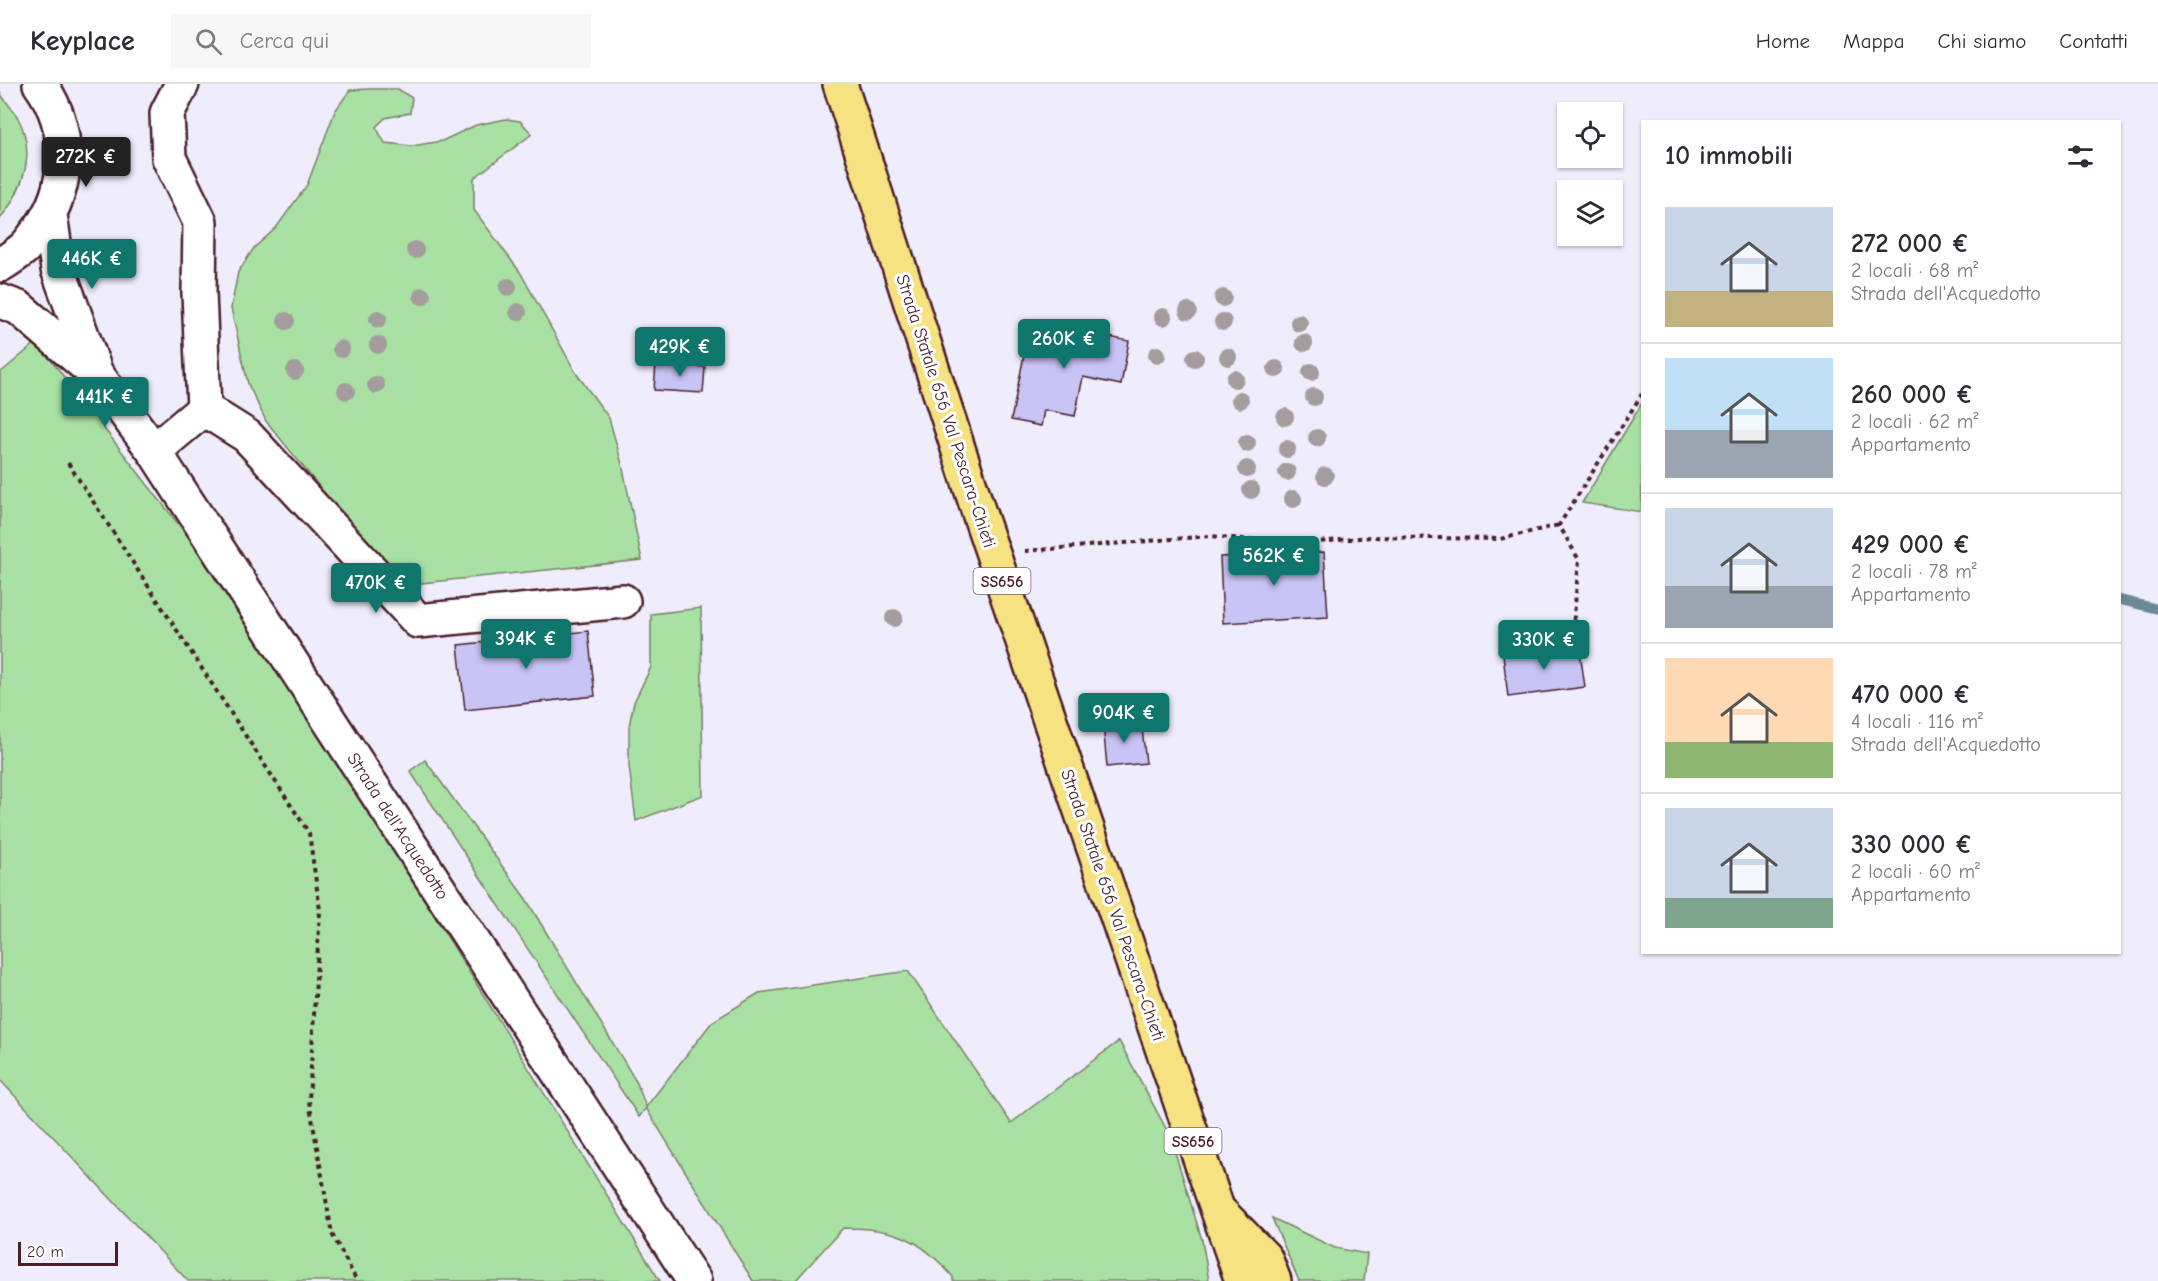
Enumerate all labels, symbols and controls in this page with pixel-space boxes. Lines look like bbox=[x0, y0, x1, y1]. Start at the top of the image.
search box bbox=[171, 14, 591, 68]
text: Keyplace bbox=[30, 25, 135, 57]
icon: search bbox=[192, 25, 225, 58]
text: Cerca qui bbox=[240, 28, 329, 54]
text: Home bbox=[1756, 29, 1810, 53]
text: Mappa bbox=[1843, 29, 1905, 53]
text: Chi siamo bbox=[1938, 29, 2026, 53]
text: Contatti bbox=[2059, 29, 2128, 53]
map controls bbox=[1557, 102, 1623, 246]
button: locate bbox=[1557, 102, 1623, 168]
pin: 272K € bbox=[37, 137, 135, 188]
icon: filters bbox=[2064, 140, 2097, 173]
text: 10 immobili bbox=[1665, 141, 1793, 171]
text: 272K € bbox=[56, 145, 116, 168]
button: layers bbox=[1557, 180, 1623, 246]
text: 272 000 € bbox=[1851, 229, 1969, 259]
icon: home bbox=[1713, 231, 1785, 303]
pin: 446K € bbox=[43, 239, 141, 290]
text: 446K € bbox=[61, 247, 123, 270]
text: 2 locali · 68 m² bbox=[1851, 259, 1978, 282]
street label: Strada Statale 656 Val Pescara-Chieti bbox=[891, 272, 1000, 550]
text: Strada dell'Acquedotto bbox=[1851, 282, 2041, 305]
pin: 260K € bbox=[1015, 319, 1113, 370]
pin: 429K € bbox=[631, 327, 729, 378]
text: 260K € bbox=[1032, 327, 1096, 350]
text: 429K € bbox=[649, 335, 711, 358]
pin: 441K € bbox=[56, 377, 154, 428]
text: 260 000 € bbox=[1851, 380, 1973, 410]
icon: home bbox=[1713, 382, 1785, 454]
text: 441K € bbox=[76, 385, 134, 408]
text: 2 locali · 62 m² bbox=[1851, 410, 1978, 433]
text: Appartamento bbox=[1851, 433, 1971, 456]
text: 429 000 € bbox=[1851, 530, 1971, 560]
icon: home bbox=[1713, 532, 1785, 604]
pin: 562K € bbox=[1225, 536, 1323, 587]
text: 562K € bbox=[1242, 544, 1306, 567]
text: 2 locali · 78 m² bbox=[1851, 560, 1977, 583]
pin: 470K € bbox=[327, 563, 425, 614]
road number: SS656 bbox=[974, 568, 1030, 594]
text: 470K € bbox=[345, 571, 407, 594]
text: Appartamento bbox=[1851, 583, 1971, 606]
pin: 394K € bbox=[477, 619, 575, 670]
pin: 330K € bbox=[1495, 620, 1593, 671]
text: 394K € bbox=[495, 627, 557, 650]
text: 330K € bbox=[1512, 628, 1576, 651]
text: 470 000 € bbox=[1851, 680, 1971, 710]
icon: home bbox=[1713, 682, 1785, 754]
pin: 904K € bbox=[1075, 693, 1173, 744]
text: 904K € bbox=[1092, 701, 1156, 724]
text: 4 locali · 116 m² bbox=[1851, 710, 1983, 733]
text: Strada dell'Acquedotto bbox=[1851, 733, 2041, 756]
street label: Strada dell'Acquedotto bbox=[342, 749, 453, 904]
street label: Strada Statale 656 Val Pescara-Chieti bbox=[1056, 767, 1169, 1044]
text: 330 000 € bbox=[1851, 830, 1973, 860]
icon: home bbox=[1713, 832, 1785, 904]
text: 2 locali · 60 m² bbox=[1851, 860, 1980, 883]
text: Appartamento bbox=[1851, 883, 1971, 906]
road number: SS656 bbox=[1164, 1128, 1222, 1154]
scale bar bbox=[18, 1239, 118, 1266]
text: 20 m bbox=[27, 1243, 64, 1261]

